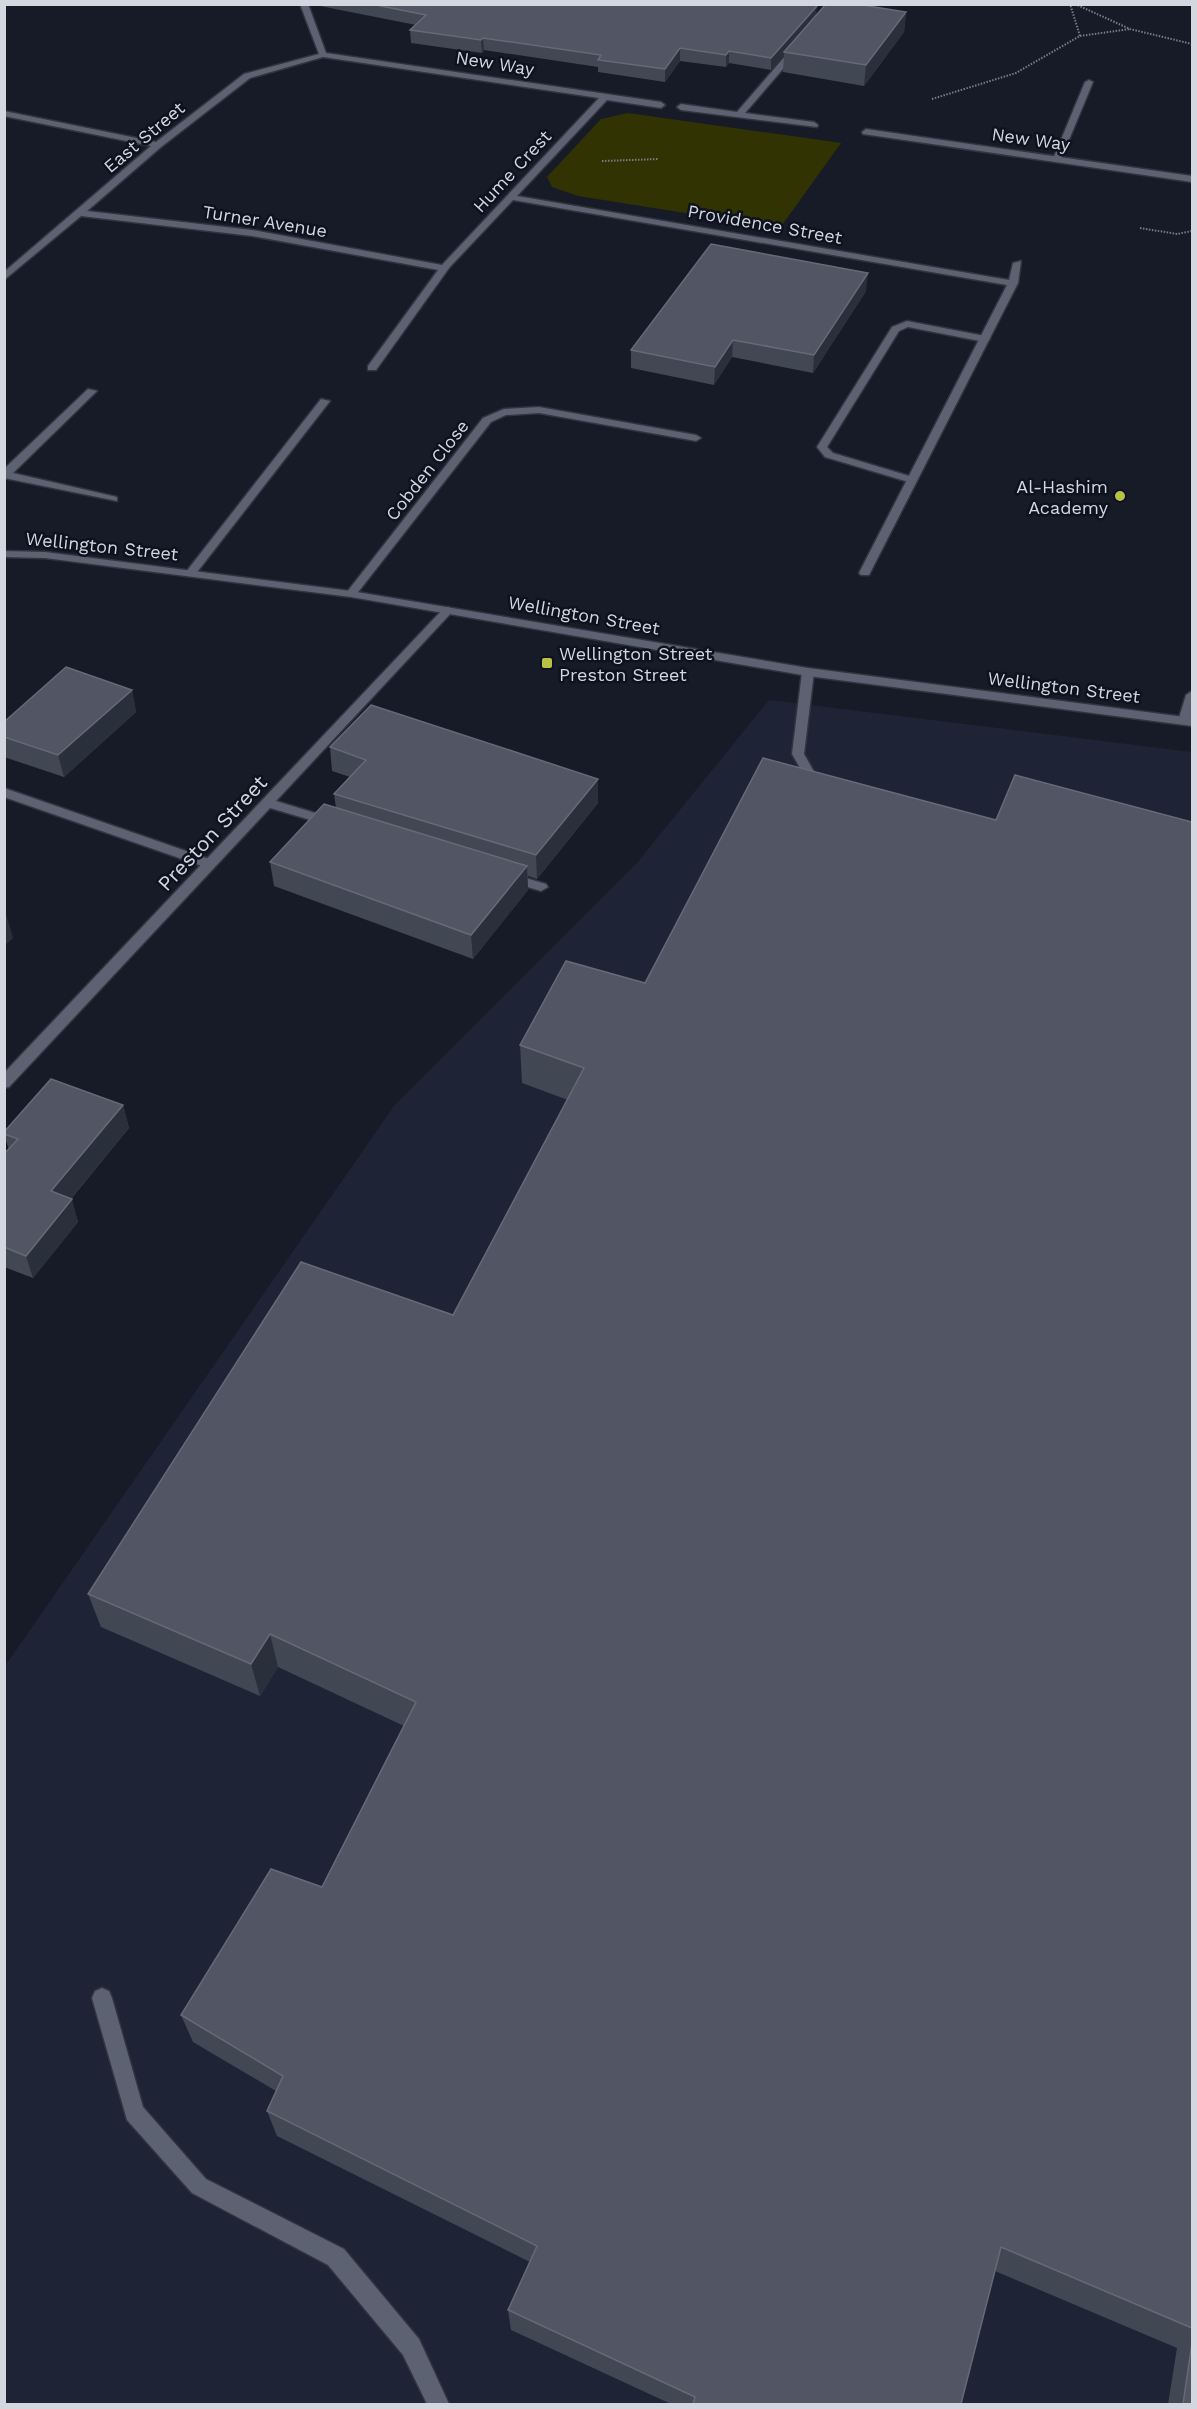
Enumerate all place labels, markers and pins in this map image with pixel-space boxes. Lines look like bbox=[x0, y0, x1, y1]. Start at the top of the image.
place label: Al-Hashim Academy bbox=[1016, 476, 1109, 518]
marker: Al-Hashim Academy bbox=[1113, 489, 1127, 503]
place label: Wellington Street Preston Street bbox=[559, 643, 713, 685]
marker: Wellington Street Preston Street bbox=[540, 656, 554, 670]

